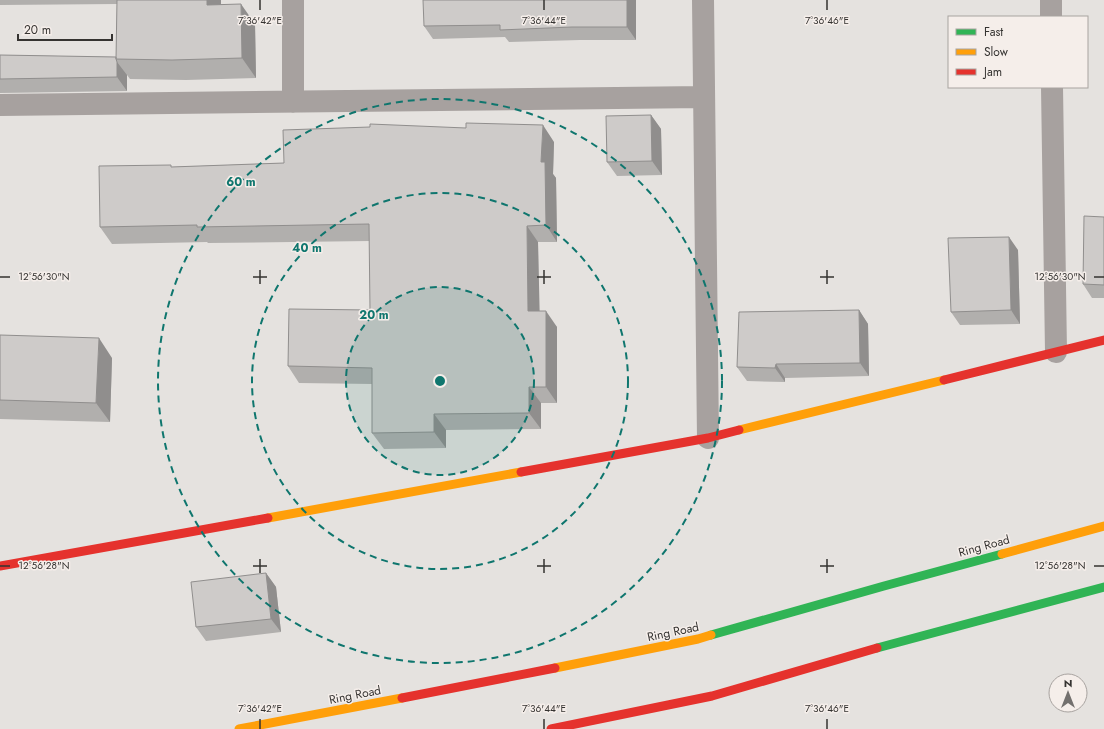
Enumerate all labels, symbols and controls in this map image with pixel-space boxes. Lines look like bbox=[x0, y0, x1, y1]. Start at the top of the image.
text: 7°36'42"E bbox=[238, 13, 282, 28]
text: 7°36'44"E bbox=[522, 13, 566, 28]
text: 7°36'46"E bbox=[805, 13, 849, 28]
scale bar bbox=[18, 16, 112, 42]
legend bbox=[948, 16, 1088, 88]
text: 20 m bbox=[24, 21, 51, 39]
text: Fast bbox=[984, 23, 1003, 41]
text: Slow bbox=[984, 43, 1009, 61]
text: Jam bbox=[982, 63, 1002, 81]
text: 60 m bbox=[226, 173, 256, 191]
text: 40 m bbox=[292, 239, 322, 257]
text: 12°56'30"N bbox=[18, 269, 70, 284]
text: 12°56'30"N bbox=[1034, 269, 1086, 284]
text: 20 m bbox=[359, 306, 389, 324]
centre of rings bbox=[433, 374, 447, 388]
street label: Ring Road bbox=[956, 531, 1012, 561]
text: 12°56'28"N bbox=[19, 558, 69, 573]
text: 12°56'28"N bbox=[1035, 558, 1085, 573]
street label: Ring Road bbox=[645, 618, 701, 646]
north arrow bbox=[1048, 673, 1088, 713]
text: N bbox=[1064, 675, 1072, 691]
street label: Ring Road bbox=[328, 681, 382, 709]
text: 7°36'42"E bbox=[238, 701, 282, 716]
text: 7°36'44"E bbox=[522, 701, 566, 716]
text: 7°36'46"E bbox=[805, 701, 849, 716]

